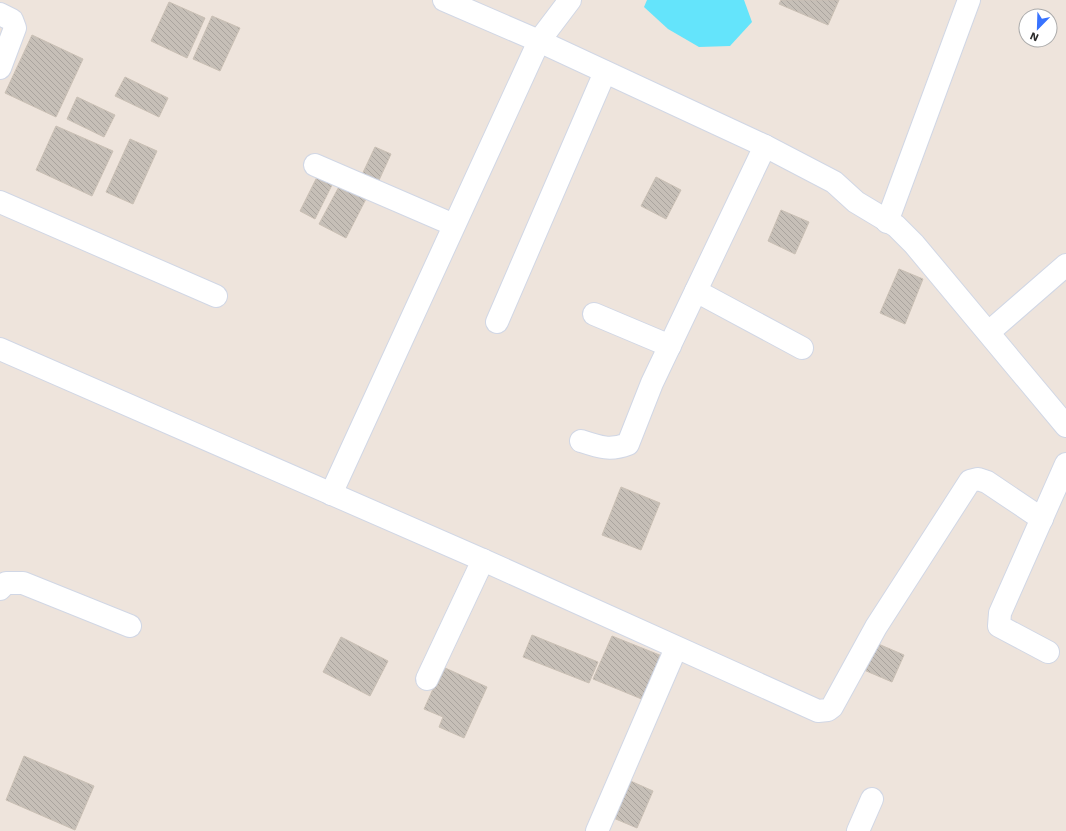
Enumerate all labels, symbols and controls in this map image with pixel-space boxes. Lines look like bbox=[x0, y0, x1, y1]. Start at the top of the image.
north arrow bbox=[1018, 8, 1058, 48]
text: N bbox=[1028, 29, 1041, 44]

